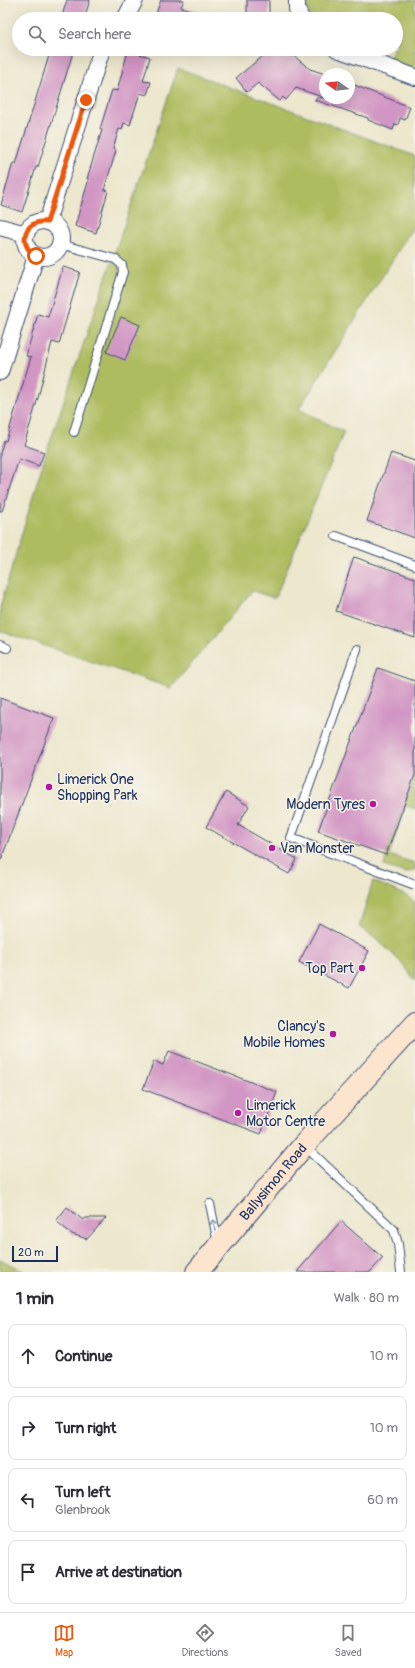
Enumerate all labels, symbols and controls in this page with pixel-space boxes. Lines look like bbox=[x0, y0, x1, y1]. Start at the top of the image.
search box bbox=[12, 12, 403, 56]
icon: search bbox=[26, 23, 48, 45]
text: Search here bbox=[58, 25, 131, 44]
north arrow bbox=[319, 68, 355, 104]
route end bbox=[77, 91, 95, 109]
route start bbox=[27, 247, 45, 265]
place label: Limerick One Shopping Park bbox=[57, 771, 138, 804]
marker: Limerick One Shopping Park bbox=[44, 782, 54, 792]
place label: Modern Tyres bbox=[286, 796, 366, 813]
marker: Modern Tyres bbox=[368, 799, 378, 809]
place label: Van Monster bbox=[280, 840, 354, 857]
marker: Van Monster bbox=[267, 843, 277, 853]
place label: Top Part bbox=[305, 960, 354, 977]
marker: Top Part bbox=[357, 963, 367, 973]
place label: Clancy's Mobile Homes bbox=[243, 1018, 326, 1051]
marker: Clancy's Mobile Homes bbox=[328, 1029, 338, 1039]
place label: Limerick Motor Centre bbox=[246, 1097, 325, 1130]
marker: Limerick Motor Centre bbox=[233, 1108, 243, 1118]
street label: Ballysimon Road bbox=[236, 1140, 311, 1224]
one-way arrow bbox=[210, 1219, 218, 1232]
scale bar bbox=[12, 1244, 58, 1263]
text: 20 m bbox=[18, 1246, 44, 1259]
text: 1 min bbox=[16, 1288, 54, 1309]
text: Walk · 80 m bbox=[334, 1290, 399, 1306]
icon: ahead bbox=[17, 1345, 39, 1367]
text: Continue bbox=[55, 1347, 113, 1366]
text: 10 m bbox=[370, 1348, 398, 1364]
icon: right bbox=[17, 1417, 39, 1439]
text: Turn right bbox=[55, 1419, 116, 1438]
text: 10 m bbox=[370, 1420, 398, 1436]
text: Turn left bbox=[55, 1483, 111, 1502]
icon: left bbox=[17, 1489, 39, 1511]
text: 60 m bbox=[367, 1492, 398, 1508]
text: Glenbrook bbox=[55, 1502, 110, 1518]
icon: arrive bbox=[17, 1561, 39, 1583]
text: Arrive at destination bbox=[55, 1563, 182, 1582]
tab: Map bbox=[53, 1622, 75, 1659]
tab: Directions bbox=[181, 1622, 228, 1659]
tab: Saved bbox=[335, 1622, 362, 1659]

